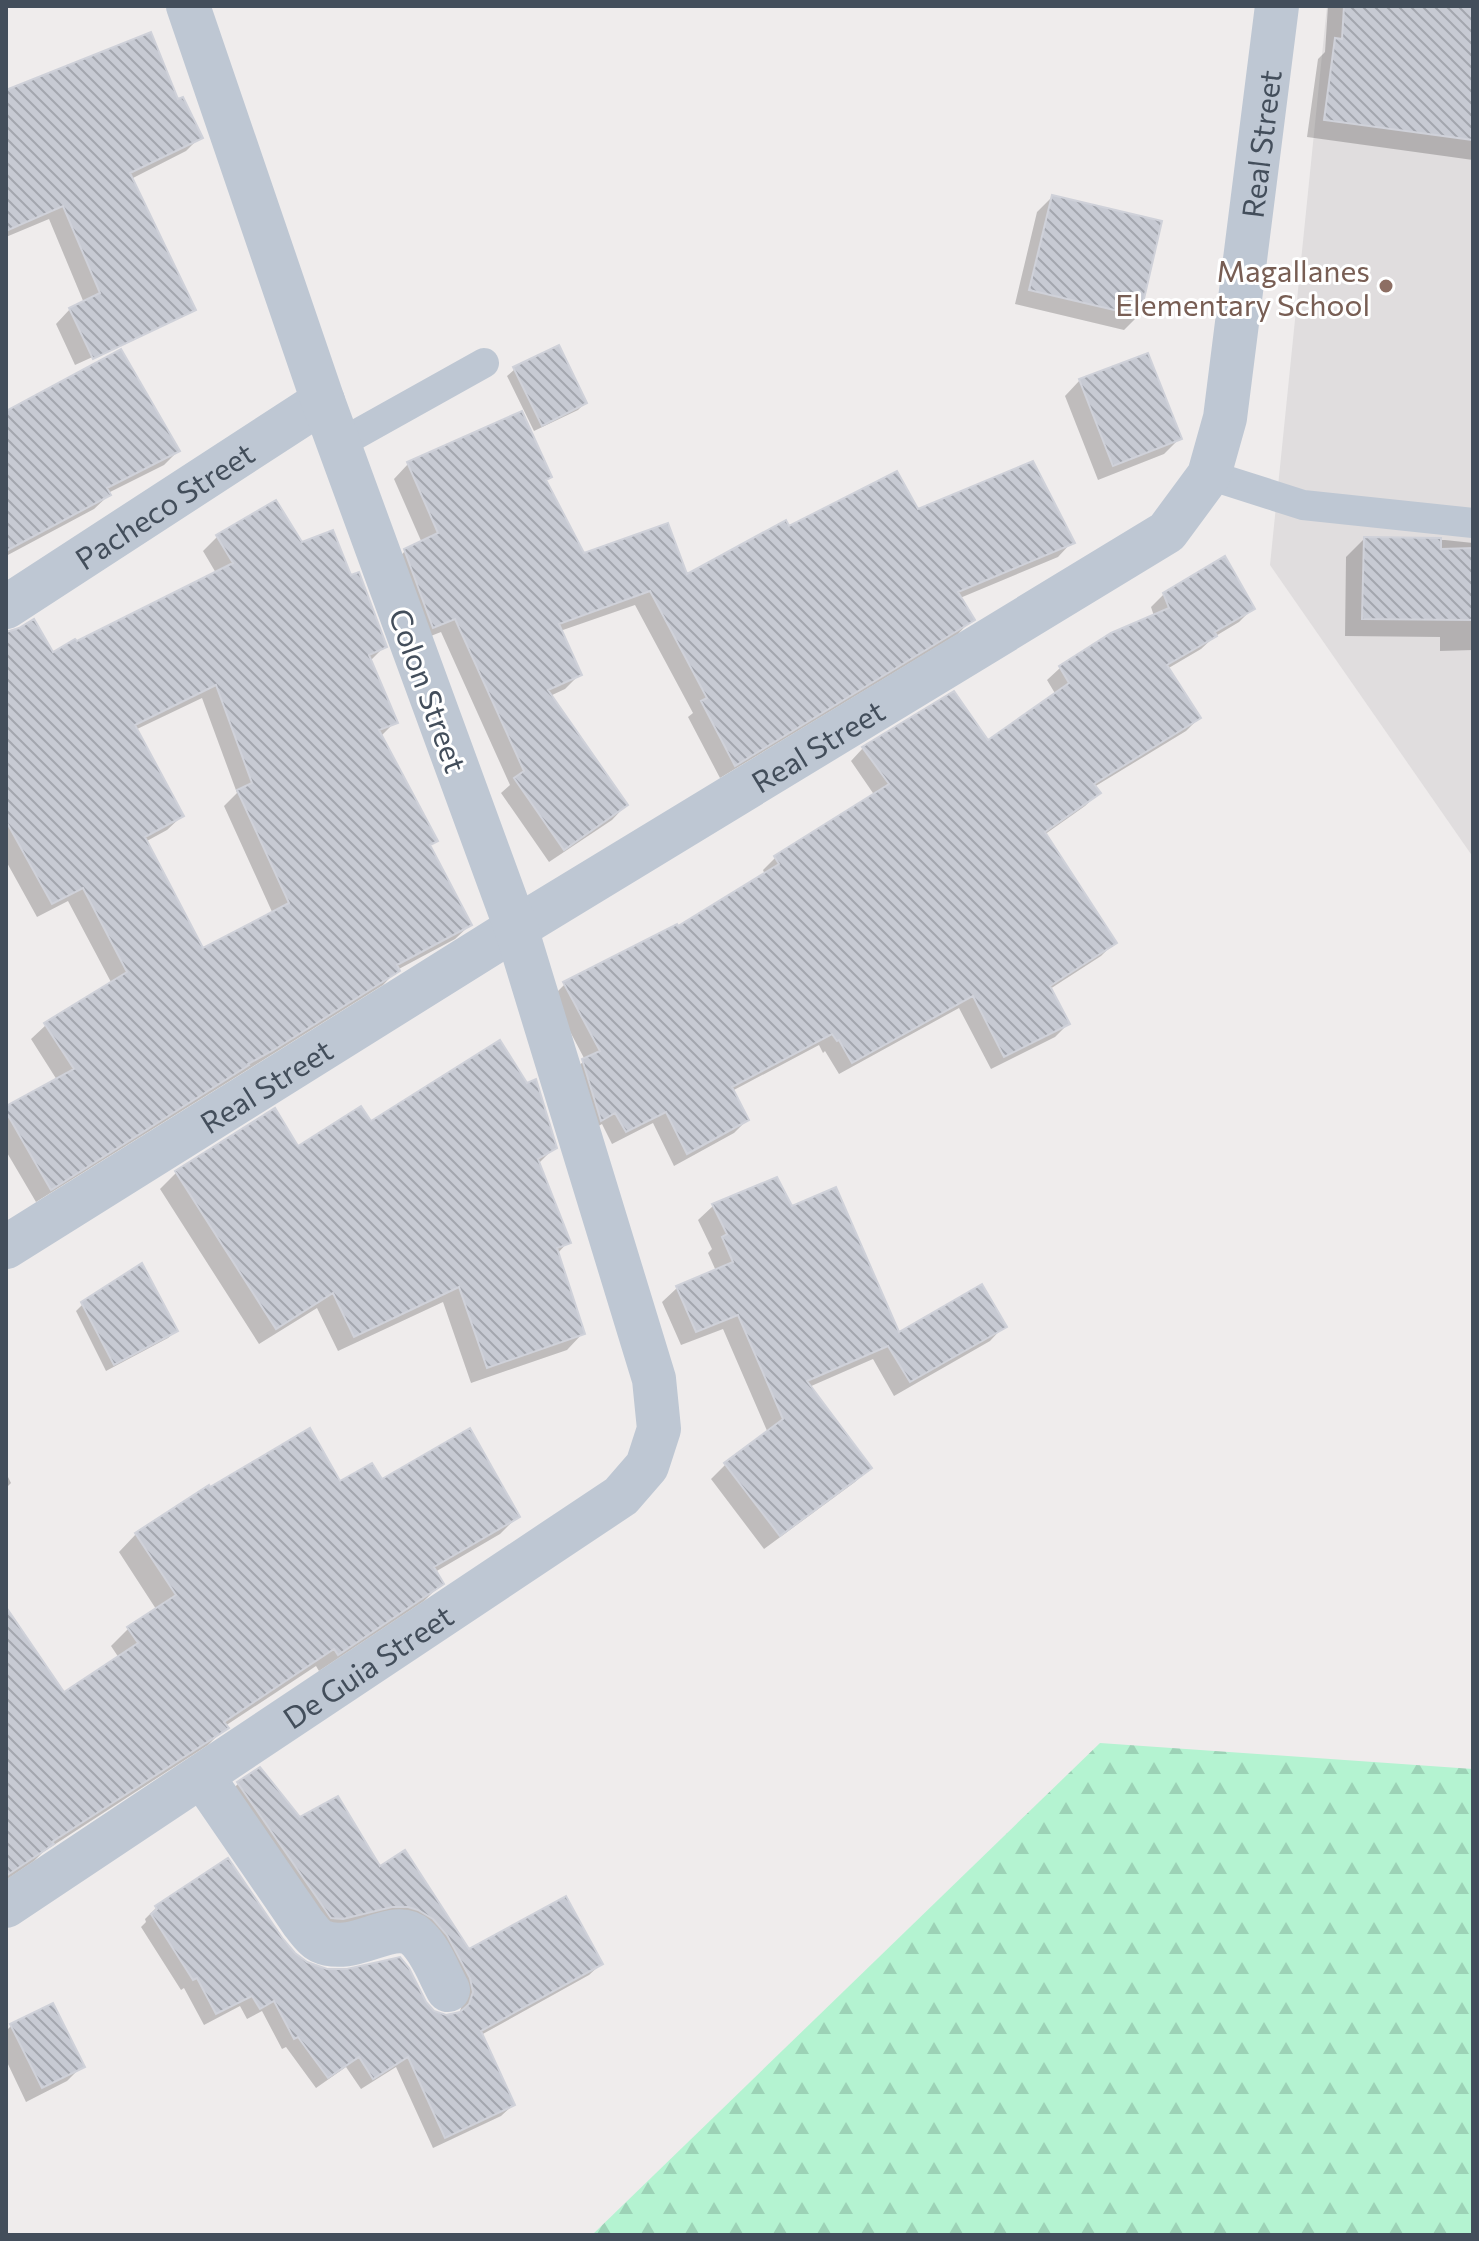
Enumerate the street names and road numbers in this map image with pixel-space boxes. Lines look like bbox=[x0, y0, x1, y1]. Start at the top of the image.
street label: Real Street bbox=[1232, 68, 1287, 220]
street label: Pacheco Street bbox=[67, 433, 260, 576]
street label: Colon Street bbox=[382, 603, 476, 777]
street label: Real Street bbox=[744, 690, 890, 799]
street label: Real Street bbox=[193, 1030, 338, 1140]
street label: De Guia Street bbox=[275, 1595, 459, 1735]

